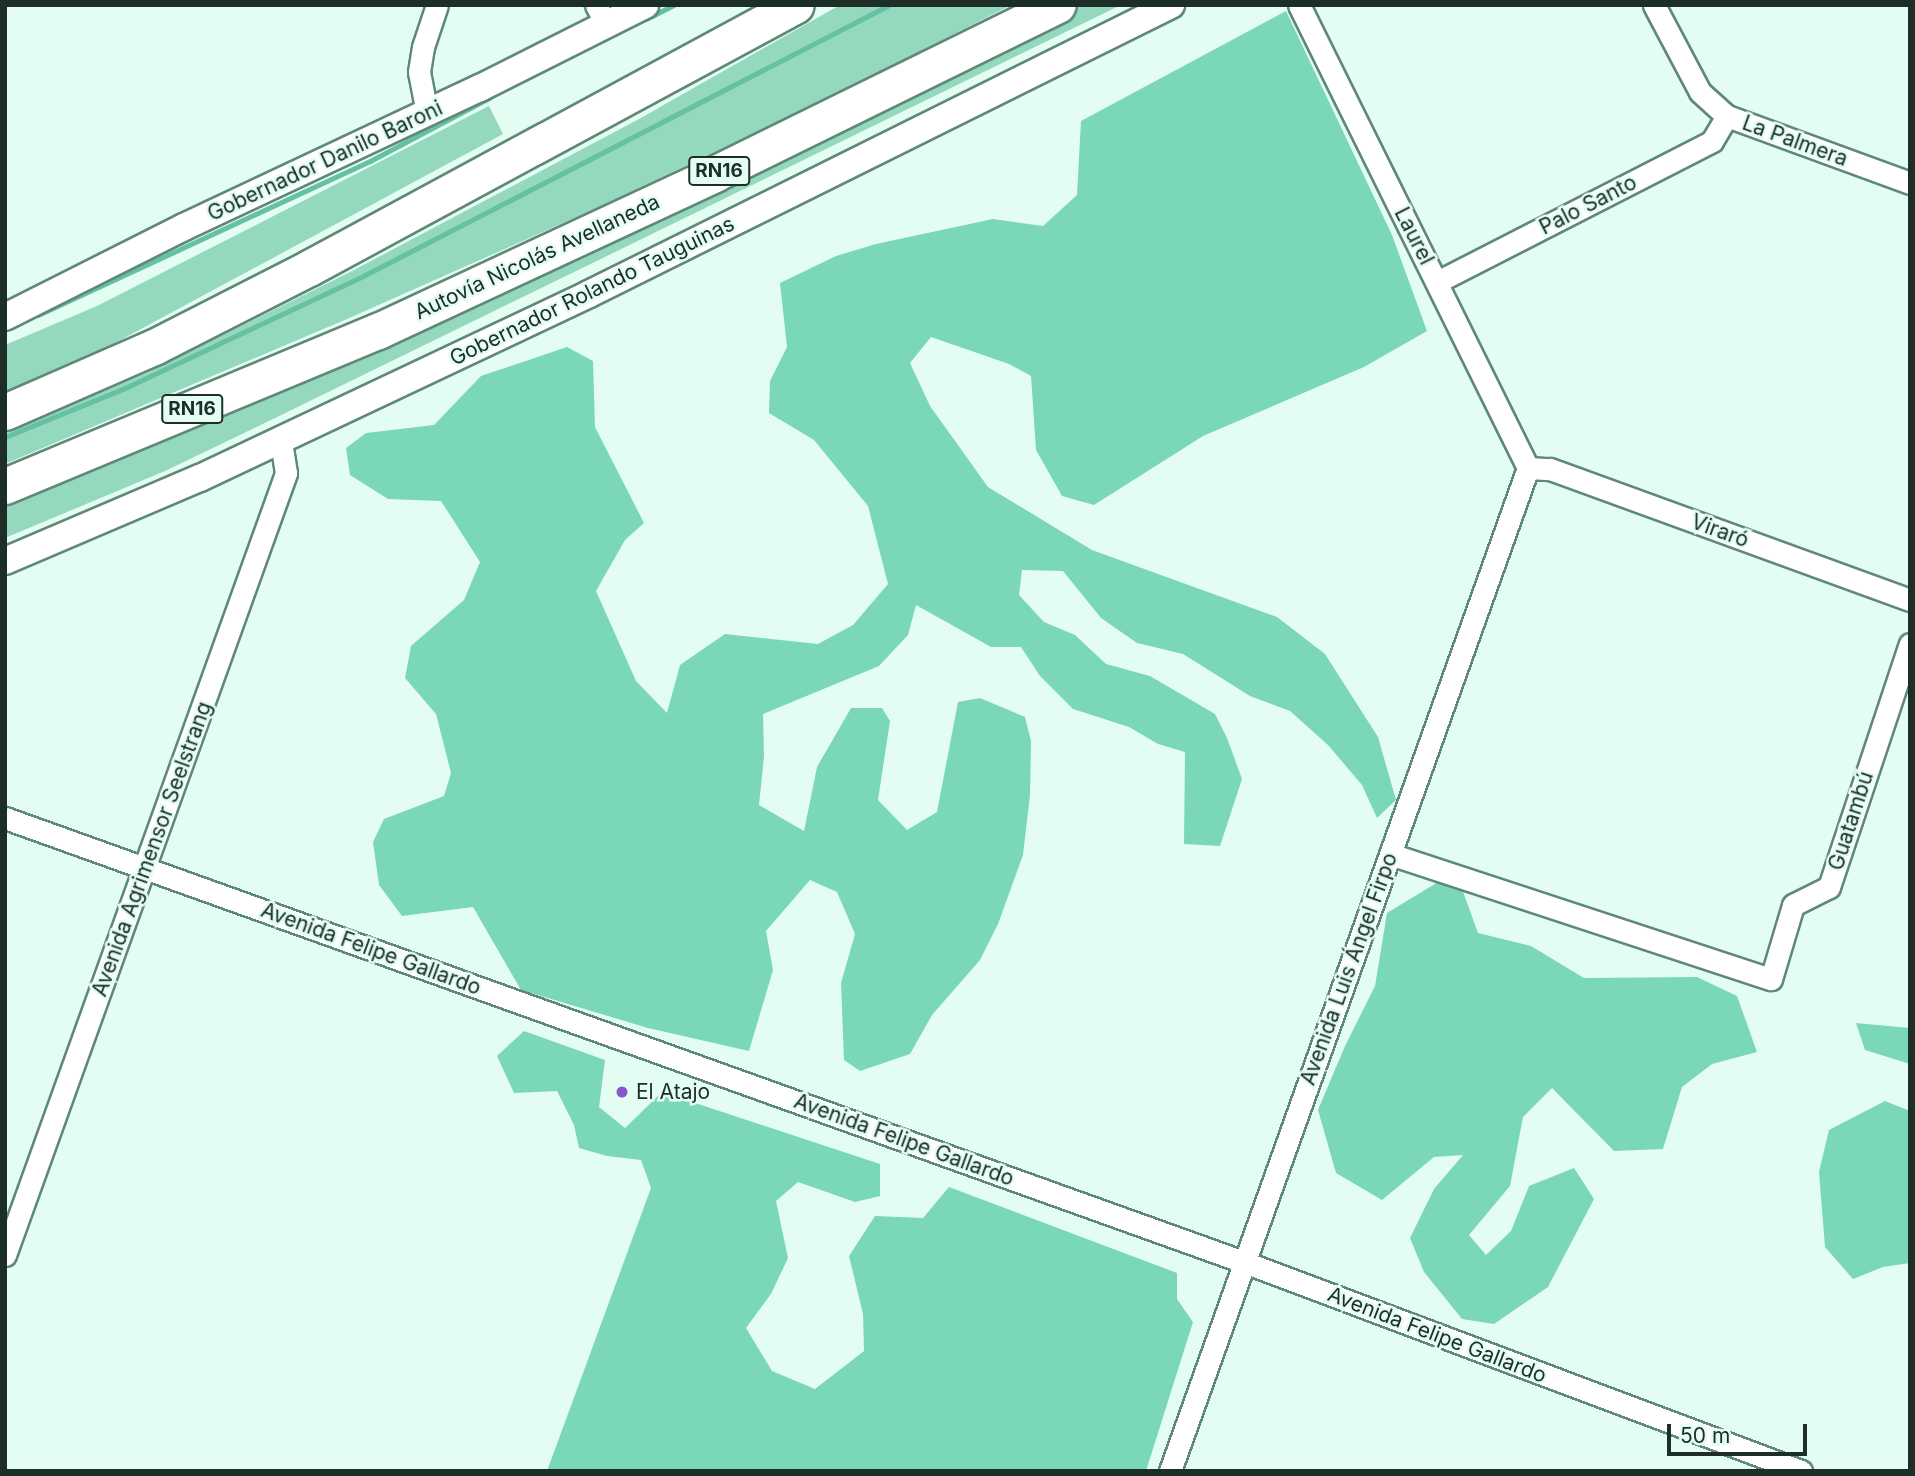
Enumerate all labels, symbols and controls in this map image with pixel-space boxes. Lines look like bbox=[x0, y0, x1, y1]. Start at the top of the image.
street label: Gobernador Danilo Baroni bbox=[204, 95, 446, 227]
street label: La Palmera bbox=[1739, 110, 1851, 172]
road number: RN16 bbox=[688, 155, 750, 186]
street label: Palo Santo bbox=[1535, 170, 1641, 240]
street label: Autovía Nicolás Avellaneda bbox=[410, 189, 664, 325]
street label: Laurel bbox=[1389, 203, 1439, 269]
street label: Gobernador Rolando Tauguinas bbox=[446, 211, 738, 371]
road number: RN16 bbox=[160, 394, 224, 424]
street label: Viraró bbox=[1688, 509, 1752, 553]
street label: Avenida Agrimensor Seelstrang bbox=[87, 698, 217, 1000]
street label: Guatambú bbox=[1823, 768, 1879, 874]
street label: Avenida Luis Ángel Firpo bbox=[1295, 849, 1403, 1089]
street label: Avenida Felipe Gallardo bbox=[258, 897, 484, 1001]
place label: El Atajo bbox=[636, 1079, 710, 1105]
marker: El Atajo bbox=[614, 1084, 630, 1100]
street label: Avenida Felipe Gallardo bbox=[791, 1088, 1017, 1192]
street label: Avenida Felipe Gallardo bbox=[1324, 1282, 1550, 1388]
scale bar bbox=[1670, 1410, 1810, 1454]
text: 50 m bbox=[1680, 1423, 1730, 1448]

